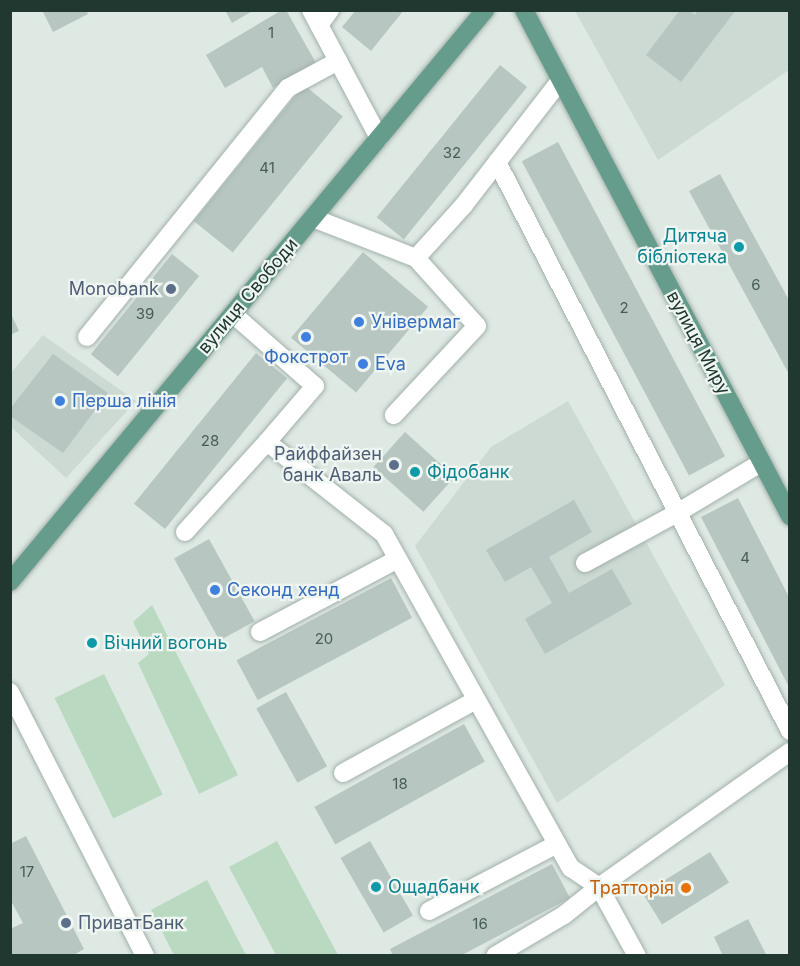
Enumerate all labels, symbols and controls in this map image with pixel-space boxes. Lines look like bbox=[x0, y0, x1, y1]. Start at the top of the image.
house number: 1 bbox=[268, 24, 274, 42]
house number: 32 bbox=[443, 144, 461, 162]
house number: 41 bbox=[259, 159, 275, 177]
place label: Дитяча бібліотека bbox=[637, 226, 727, 268]
street label: вулиця Свободи bbox=[194, 234, 302, 358]
marker: Дитяча бібліотека bbox=[732, 240, 746, 254]
house number: 6 bbox=[751, 276, 761, 294]
place label: Monobank bbox=[69, 278, 159, 300]
marker: Monobank bbox=[164, 282, 178, 296]
street label: вулиця Миру bbox=[662, 288, 734, 398]
house number: 2 bbox=[619, 299, 629, 317]
house number: 39 bbox=[136, 305, 154, 323]
place label: Універмаг bbox=[371, 311, 460, 333]
marker: Універмаг bbox=[352, 315, 366, 329]
marker: Фокстрот bbox=[299, 330, 313, 344]
place label: Фокстрот bbox=[264, 346, 348, 368]
place label: Eva bbox=[375, 353, 406, 375]
marker: Eva bbox=[356, 357, 370, 371]
place label: Перша лінія bbox=[72, 390, 177, 412]
marker: Перша лінія bbox=[53, 394, 67, 408]
house number: 28 bbox=[201, 432, 219, 450]
place label: Райффайзен банк Аваль bbox=[274, 444, 382, 486]
marker: Райффайзен банк Аваль bbox=[387, 458, 401, 472]
place label: Фідобанк bbox=[427, 461, 510, 483]
marker: Фідобанк bbox=[408, 465, 422, 479]
house number: 4 bbox=[740, 549, 750, 567]
place label: Секонд хенд bbox=[227, 579, 340, 601]
marker: Секонд хенд bbox=[208, 583, 222, 597]
house number: 20 bbox=[315, 630, 333, 648]
place label: Вічний вогонь bbox=[104, 632, 228, 654]
marker: Вічний вогонь bbox=[85, 636, 99, 650]
house number: 18 bbox=[392, 775, 408, 793]
house number: 17 bbox=[20, 863, 34, 881]
place label: Ощадбанк bbox=[388, 876, 479, 898]
place label: Тратторія bbox=[589, 877, 674, 899]
marker: Ощадбанк bbox=[369, 880, 383, 894]
marker: Тратторія bbox=[679, 881, 693, 895]
place label: ПриватБанк bbox=[78, 912, 184, 934]
house number: 16 bbox=[472, 915, 488, 933]
marker: ПриватБанк bbox=[59, 916, 73, 930]

